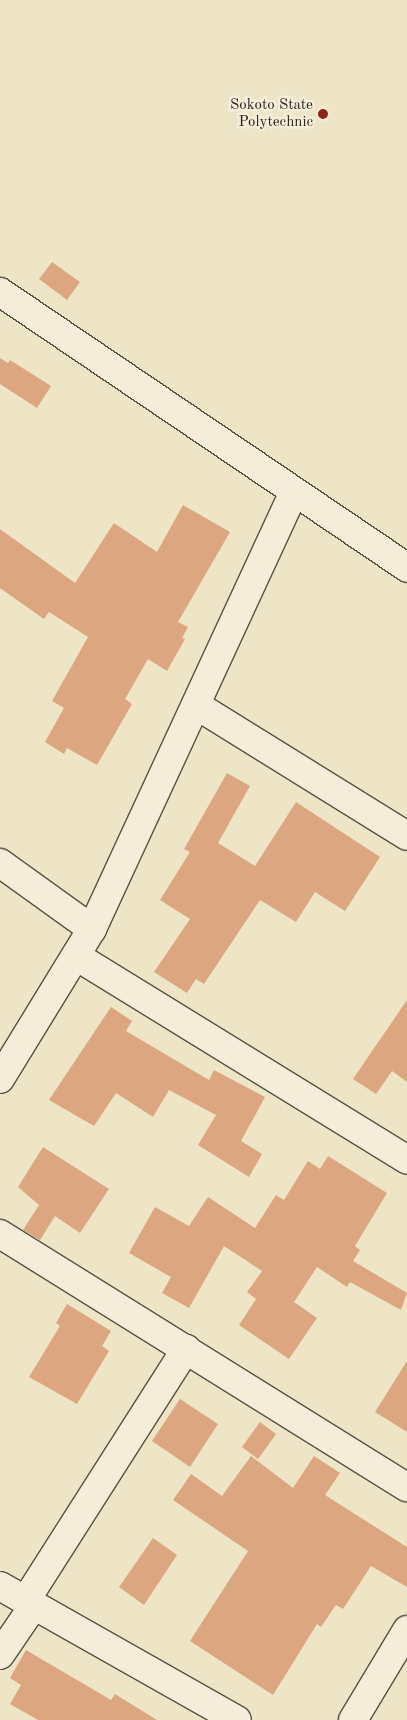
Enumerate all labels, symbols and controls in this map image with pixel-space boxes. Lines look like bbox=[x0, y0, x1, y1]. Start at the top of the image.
place label: Sokoto State Polytechnic bbox=[230, 96, 313, 131]
marker: Sokoto State Polytechnic bbox=[317, 108, 329, 120]

